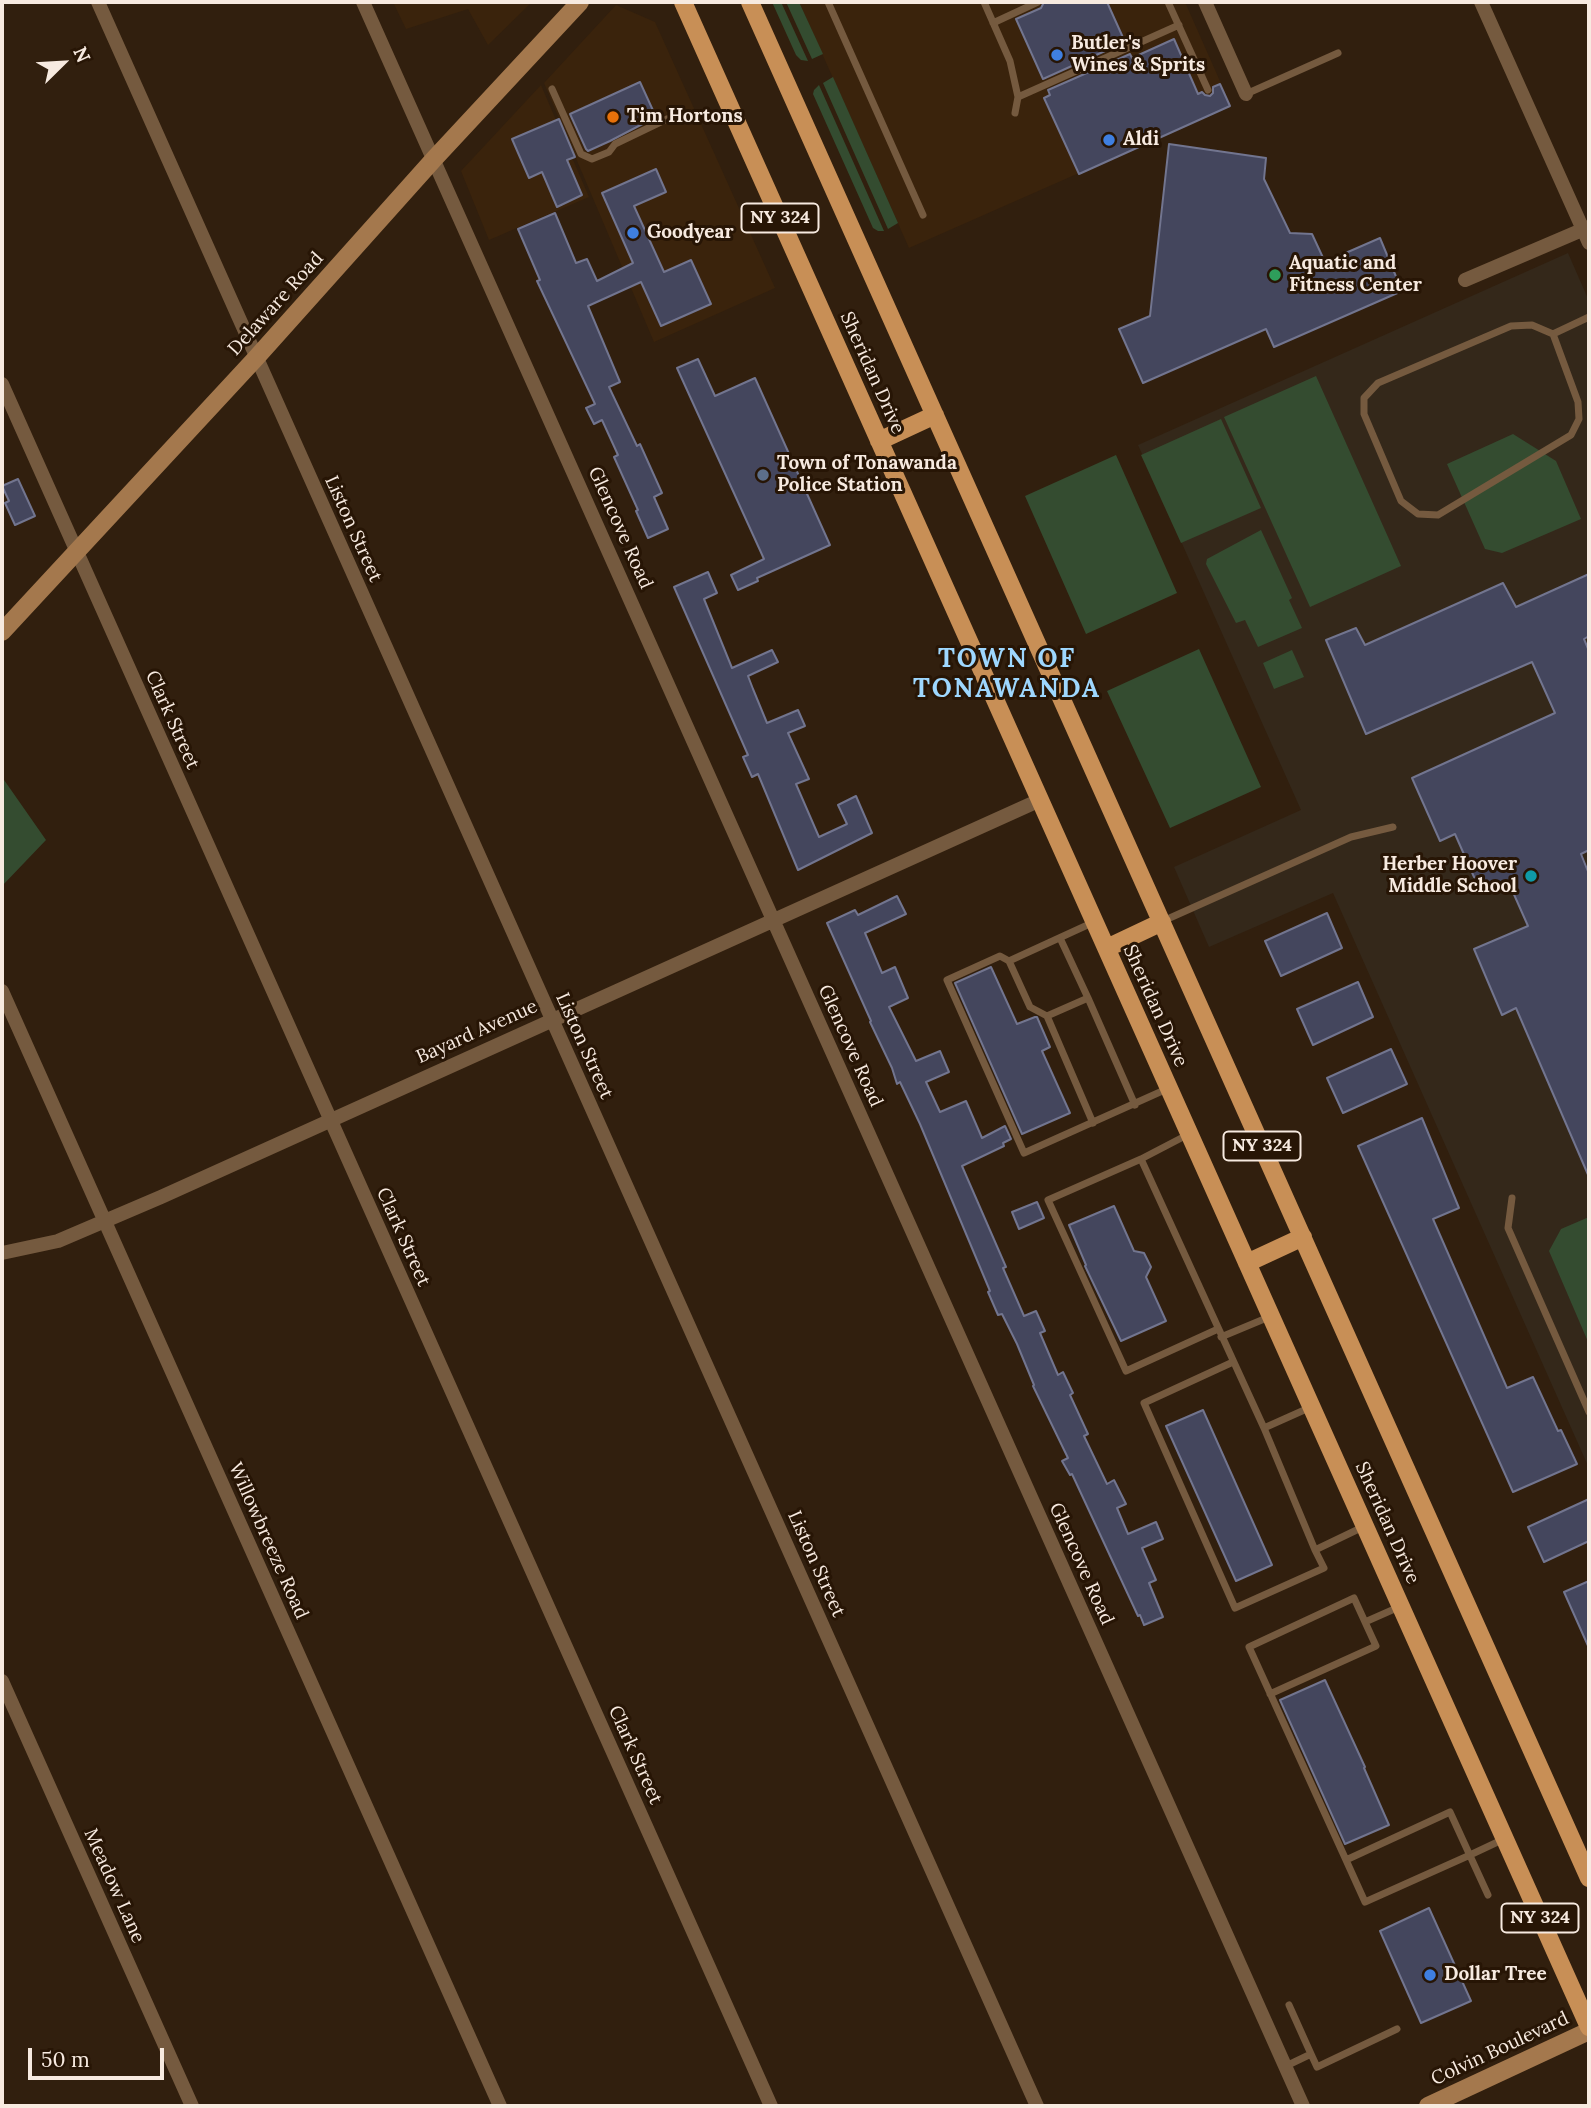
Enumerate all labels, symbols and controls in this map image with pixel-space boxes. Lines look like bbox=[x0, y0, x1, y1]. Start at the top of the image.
north arrow bbox=[28, 28, 98, 98]
place label: Butler's Wines & Sprits bbox=[1071, 33, 1205, 77]
text: N bbox=[68, 43, 96, 66]
marker: Butler's Wines & Sprits bbox=[1049, 47, 1065, 63]
place label: Tim Hortons bbox=[627, 106, 743, 128]
marker: Tim Hortons bbox=[605, 109, 621, 125]
place label: Aldi bbox=[1123, 129, 1159, 151]
marker: Aldi bbox=[1101, 132, 1117, 148]
road number: NY 324 bbox=[742, 204, 818, 232]
place label: Goodyear bbox=[647, 222, 734, 244]
marker: Goodyear bbox=[625, 225, 641, 241]
street label: Delaware Road bbox=[224, 248, 328, 360]
place label: Aquatic and Fitness Center bbox=[1289, 253, 1422, 297]
marker: Aquatic and Fitness Center bbox=[1267, 267, 1283, 283]
street label: Sheridan Drive bbox=[835, 308, 909, 438]
place label: Town of Tonawanda Police Station bbox=[777, 453, 957, 497]
street label: Glencove Road bbox=[583, 463, 657, 593]
marker: Town of Tonawanda Police Station bbox=[755, 467, 771, 483]
street label: Liston Street bbox=[319, 472, 387, 586]
district label: TOWN OF TONAWANDA bbox=[914, 644, 1100, 706]
street label: Clark Street bbox=[140, 667, 204, 773]
place label: Herber Hoover Middle School bbox=[1382, 854, 1517, 898]
marker: Herber Hoover Middle School bbox=[1523, 868, 1539, 884]
street label: Sheridan Drive bbox=[1118, 941, 1192, 1071]
street label: Glencove Road bbox=[813, 981, 887, 1111]
street label: Liston Street bbox=[550, 989, 618, 1103]
street label: Bayard Avenue bbox=[413, 995, 541, 1069]
road number: NY 324 bbox=[1224, 1132, 1300, 1161]
street label: Clark Street bbox=[371, 1184, 435, 1290]
street label: Sheridan Drive bbox=[1350, 1458, 1424, 1588]
street label: Willowbreeze Road bbox=[223, 1459, 313, 1623]
street label: Glencove Road bbox=[1044, 1499, 1118, 1629]
street label: Liston Street bbox=[782, 1507, 850, 1621]
street label: Clark Street bbox=[603, 1702, 667, 1808]
street label: Meadow Lane bbox=[79, 1825, 149, 1947]
road number: NY 324 bbox=[1502, 1904, 1578, 1932]
place label: Dollar Tree bbox=[1444, 1964, 1547, 1986]
marker: Dollar Tree bbox=[1422, 1967, 1438, 1983]
street label: Colvin Boulevard bbox=[1428, 2007, 1572, 2091]
scale bar bbox=[32, 2035, 168, 2078]
text: 50 m bbox=[41, 2046, 90, 2073]

